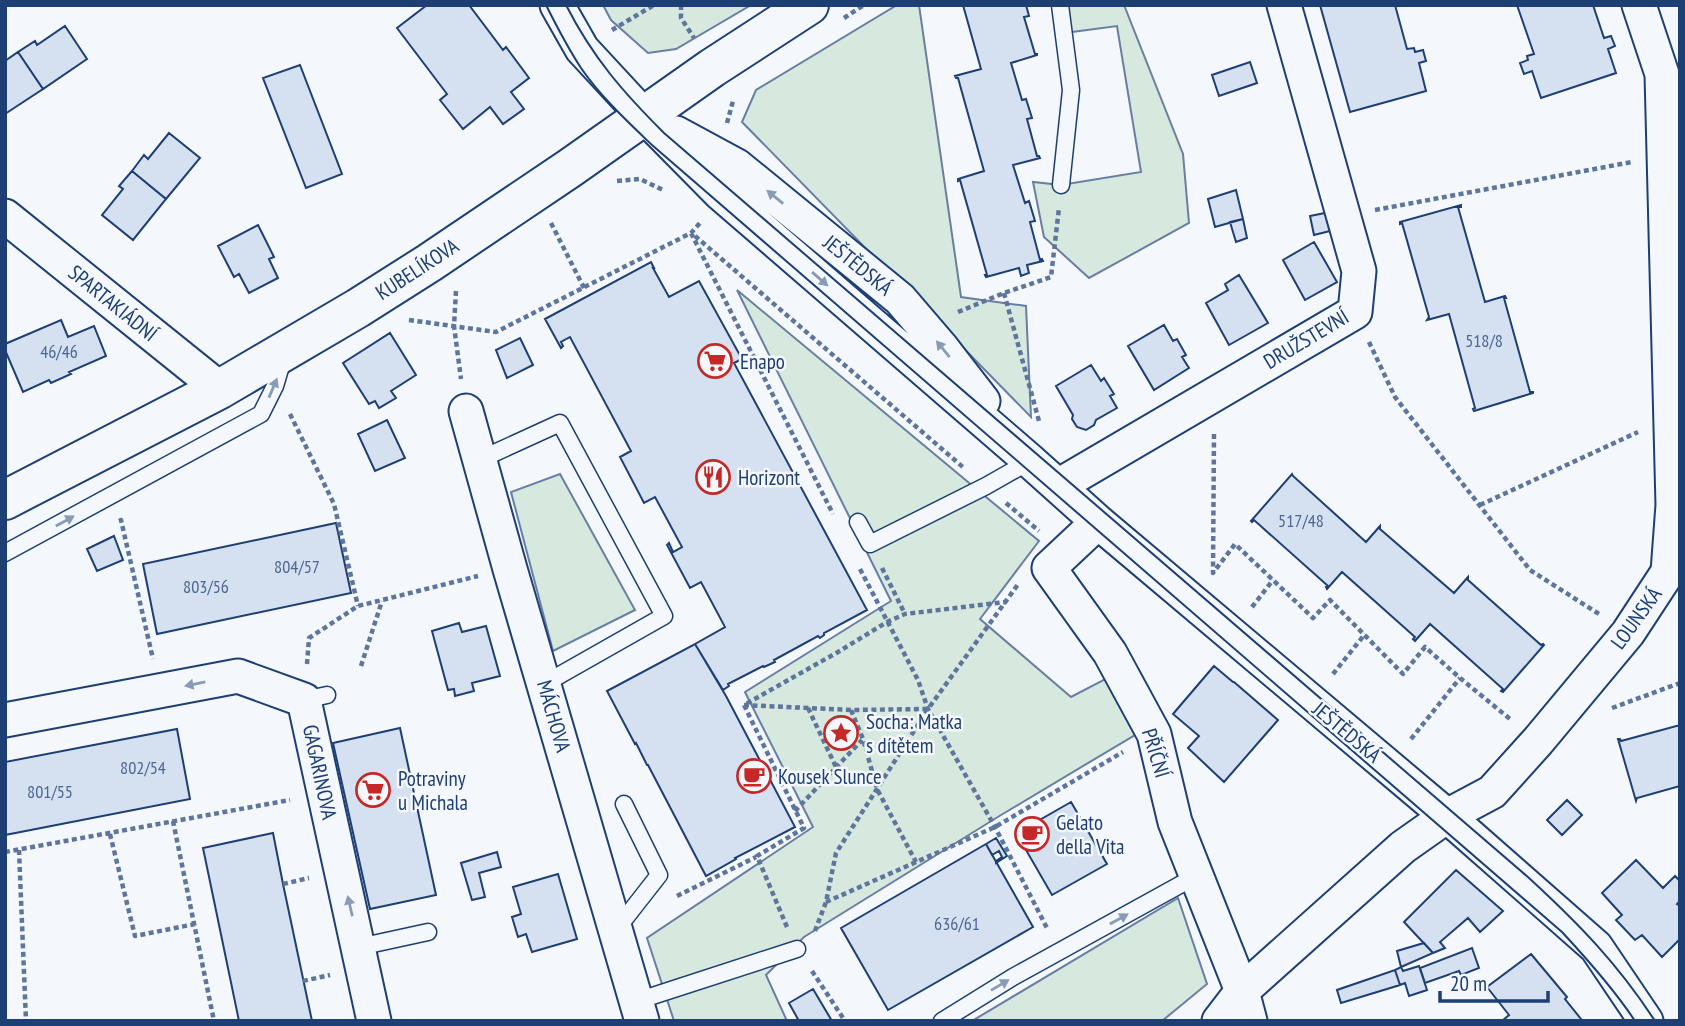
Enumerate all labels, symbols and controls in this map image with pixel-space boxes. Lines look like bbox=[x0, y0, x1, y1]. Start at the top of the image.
one-way arrow bbox=[766, 190, 783, 205]
street label: JEŠTĚDSKÁ bbox=[817, 228, 898, 301]
street label: KUBELÍKOVA bbox=[370, 232, 464, 306]
street label: SPARTAKIÁDNÍ bbox=[63, 259, 164, 348]
one-way arrow bbox=[811, 271, 828, 286]
street label: DRUŽSTEVNÍ bbox=[1259, 303, 1354, 375]
house number: 518/8 bbox=[1465, 329, 1503, 352]
house number: 46/46 bbox=[40, 340, 78, 363]
one-way arrow bbox=[935, 341, 950, 359]
supermarket icon: Enapo bbox=[696, 342, 734, 380]
place label: Enapo bbox=[740, 348, 785, 375]
one-way arrow bbox=[268, 377, 279, 398]
restaurant icon: Horizont bbox=[694, 458, 732, 496]
place label: Horizont bbox=[738, 464, 800, 491]
house number: 517/48 bbox=[1278, 509, 1324, 532]
one-way arrow bbox=[55, 515, 75, 526]
house number: 804/57 bbox=[274, 555, 320, 578]
house number: 803/56 bbox=[183, 575, 229, 598]
street label: LOUNSKÁ bbox=[1604, 582, 1668, 654]
street label: MÁCHOVA bbox=[531, 677, 577, 755]
one-way arrow bbox=[184, 679, 206, 690]
street label: JEŠTĚDSKÁ bbox=[1306, 695, 1387, 768]
place label: Socha: Matka s dítětem bbox=[866, 708, 962, 759]
place icon: Socha: Matka s dítětem bbox=[822, 714, 860, 752]
street label: GAGARINOVA bbox=[297, 722, 343, 822]
street label: PŘÍČNÍ bbox=[1136, 725, 1177, 782]
house number: 802/54 bbox=[120, 756, 166, 779]
cafe icon: Kousek Slunce bbox=[735, 757, 773, 795]
place label: Kousek Slunce bbox=[778, 763, 882, 790]
place label: Potraviny u Michala bbox=[398, 765, 468, 816]
supermarket icon: Potraviny u Michala bbox=[354, 771, 392, 809]
house number: 801/55 bbox=[27, 780, 73, 803]
place label: Gelato della Vita bbox=[1056, 809, 1124, 860]
cafe icon: Gelato della Vita bbox=[1013, 815, 1051, 853]
one-way arrow bbox=[344, 895, 355, 917]
house number: 636/61 bbox=[934, 912, 980, 935]
one-way arrow bbox=[1109, 913, 1129, 925]
scale bar bbox=[1440, 960, 1548, 1004]
text: 20 m bbox=[1450, 970, 1487, 997]
one-way arrow bbox=[990, 979, 1009, 992]

